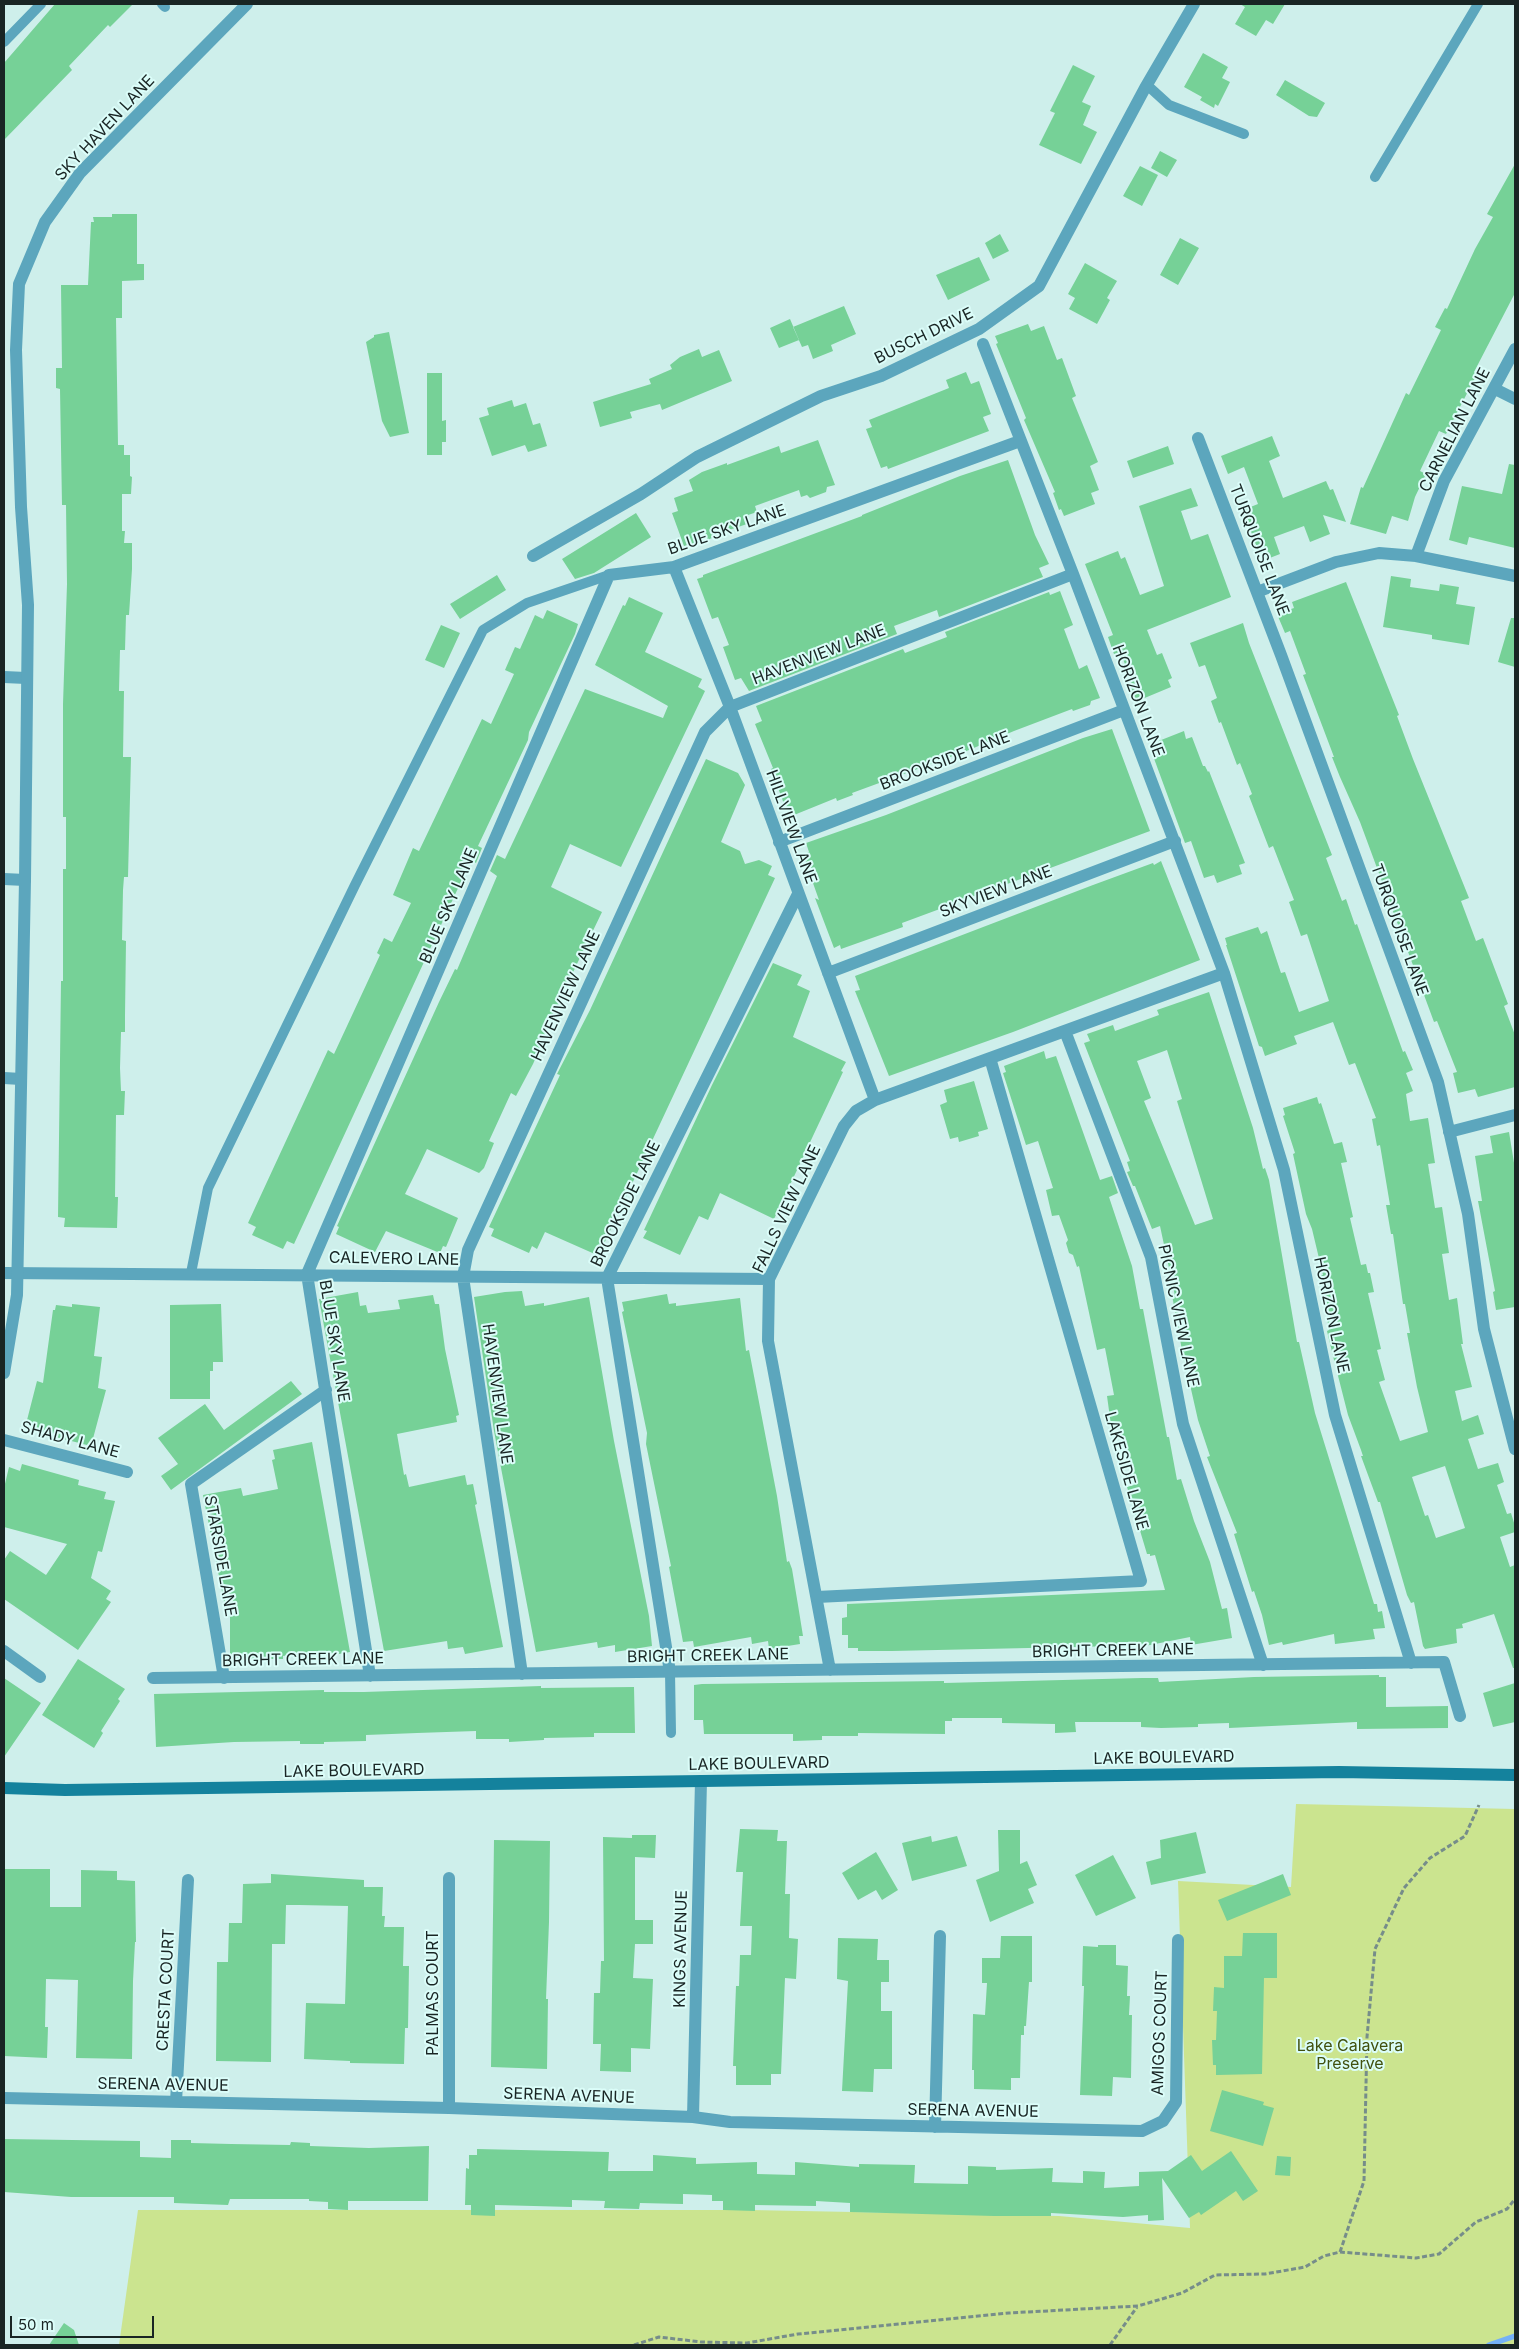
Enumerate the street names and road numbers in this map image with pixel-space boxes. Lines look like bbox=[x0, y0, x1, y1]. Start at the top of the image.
street label: SKY HAVEN LANE bbox=[51, 71, 159, 185]
street label: BUSCH DRIVE bbox=[871, 304, 977, 368]
street label: CARNELIAN LANE bbox=[1415, 365, 1495, 495]
street label: TURQUOISE LANE bbox=[1225, 482, 1293, 618]
street label: BLUE SKY LANE bbox=[665, 501, 789, 559]
street label: HAVENVIEW LANE bbox=[749, 621, 889, 689]
street label: HORIZON LANE bbox=[1108, 642, 1168, 760]
street label: BROOKSIDE LANE bbox=[877, 727, 1013, 795]
street label: HILLVIEW LANE bbox=[761, 767, 821, 887]
street label: BLUE SKY LANE bbox=[416, 845, 482, 967]
street label: TURQUOISE LANE bbox=[1366, 861, 1432, 999]
street label: SKYVIEW LANE bbox=[937, 862, 1055, 922]
street label: HAVENVIEW LANE bbox=[527, 928, 605, 1064]
street label: BROOKSIDE LANE bbox=[587, 1138, 665, 1270]
street label: FALLS VIEW LANE bbox=[749, 1142, 825, 1276]
street label: PICNIC VIEW LANE bbox=[1153, 1243, 1203, 1389]
street label: CALEVERO LANE bbox=[329, 1248, 459, 1270]
street label: HORIZON LANE bbox=[1309, 1255, 1353, 1375]
street label: BLUE SKY LANE bbox=[315, 1278, 353, 1404]
street label: HAVENVIEW LANE bbox=[478, 1323, 516, 1465]
street label: LAKESIDE LANE bbox=[1100, 1410, 1152, 1532]
street label: SHADY LANE bbox=[19, 1418, 121, 1462]
street label: STARSIDE LANE bbox=[200, 1494, 240, 1618]
street label: BRIGHT CREEK LANE bbox=[1032, 1640, 1194, 1662]
street label: BRIGHT CREEK LANE bbox=[627, 1645, 789, 1667]
street label: BRIGHT CREEK LANE bbox=[222, 1649, 384, 1671]
street label: LAKE BOULEVARD bbox=[1093, 1747, 1235, 1769]
street label: LAKE BOULEVARD bbox=[688, 1753, 830, 1775]
street label: LAKE BOULEVARD bbox=[283, 1760, 425, 1782]
street label: KINGS AVENUE bbox=[670, 1890, 692, 2008]
street label: CRESTA COURT bbox=[153, 1928, 179, 2052]
street label: PALMAS COURT bbox=[423, 1930, 443, 2056]
street label: AMIGOS COURT bbox=[1148, 1970, 1172, 2096]
street label: SERENA AVENUE bbox=[97, 2074, 229, 2096]
street label: SERENA AVENUE bbox=[503, 2084, 635, 2108]
street label: SERENA AVENUE bbox=[907, 2100, 1039, 2122]

